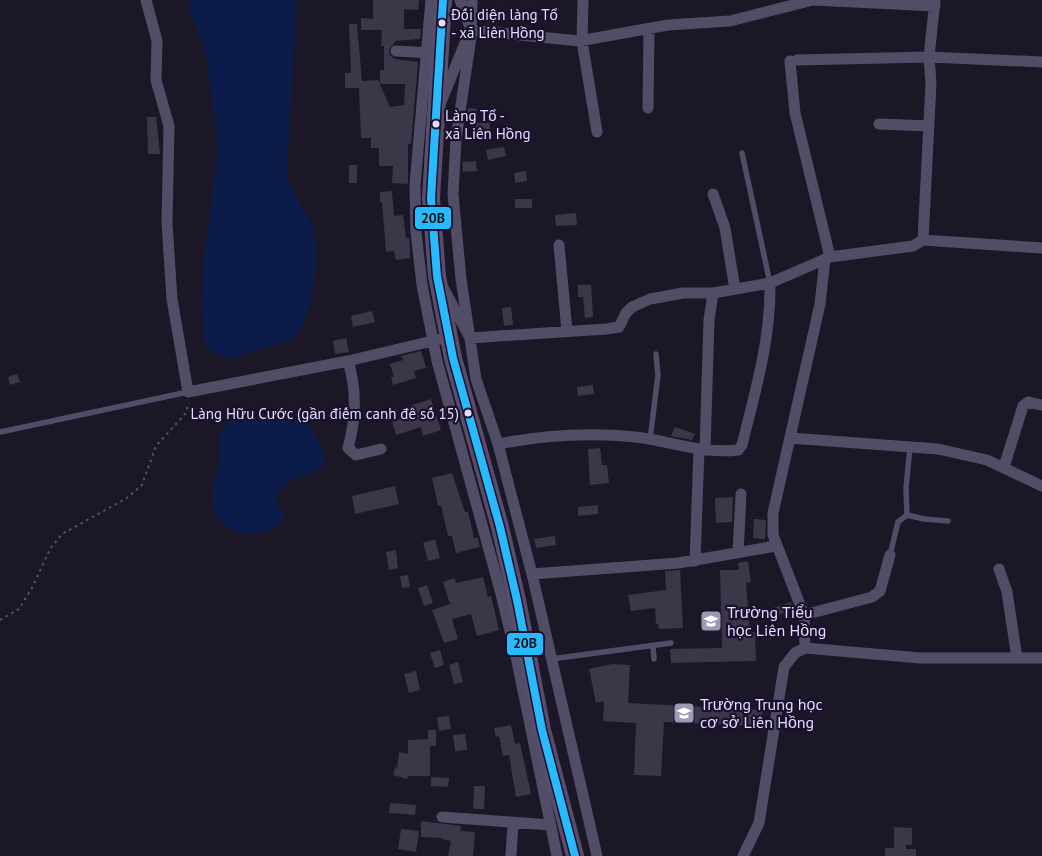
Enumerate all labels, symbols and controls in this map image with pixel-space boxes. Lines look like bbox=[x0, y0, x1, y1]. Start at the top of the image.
place label: Đối diện làng Tổ - xã Liên Hồng bbox=[450, 5, 558, 42]
marker: Đối diện làng Tổ - xã Liên Hồng bbox=[437, 18, 447, 28]
place label: Làng Tổ - xã Liên Hồng bbox=[445, 106, 530, 143]
marker: Làng Tổ - xã Liên Hồng bbox=[431, 119, 441, 129]
line badge: 20B bbox=[414, 206, 452, 230]
text: 20B bbox=[421, 209, 445, 227]
place label: Làng Hữu Cước (gần điếm canh đê số 15) bbox=[191, 404, 459, 423]
marker: Làng Hữu Cước (gần điếm canh đê số 15) bbox=[463, 408, 473, 418]
place label: Trường Tiểu học Liên Hồng bbox=[727, 602, 826, 640]
school or university icon: Trường Tiểu học Liên Hồng bbox=[699, 609, 723, 633]
line badge: 20B bbox=[506, 632, 544, 656]
text: 20B bbox=[513, 634, 537, 652]
place label: Trường Trung học cơ sở Liên Hồng bbox=[700, 694, 823, 732]
school or university icon: Trường Trung học cơ sở Liên Hồng bbox=[672, 701, 696, 725]

